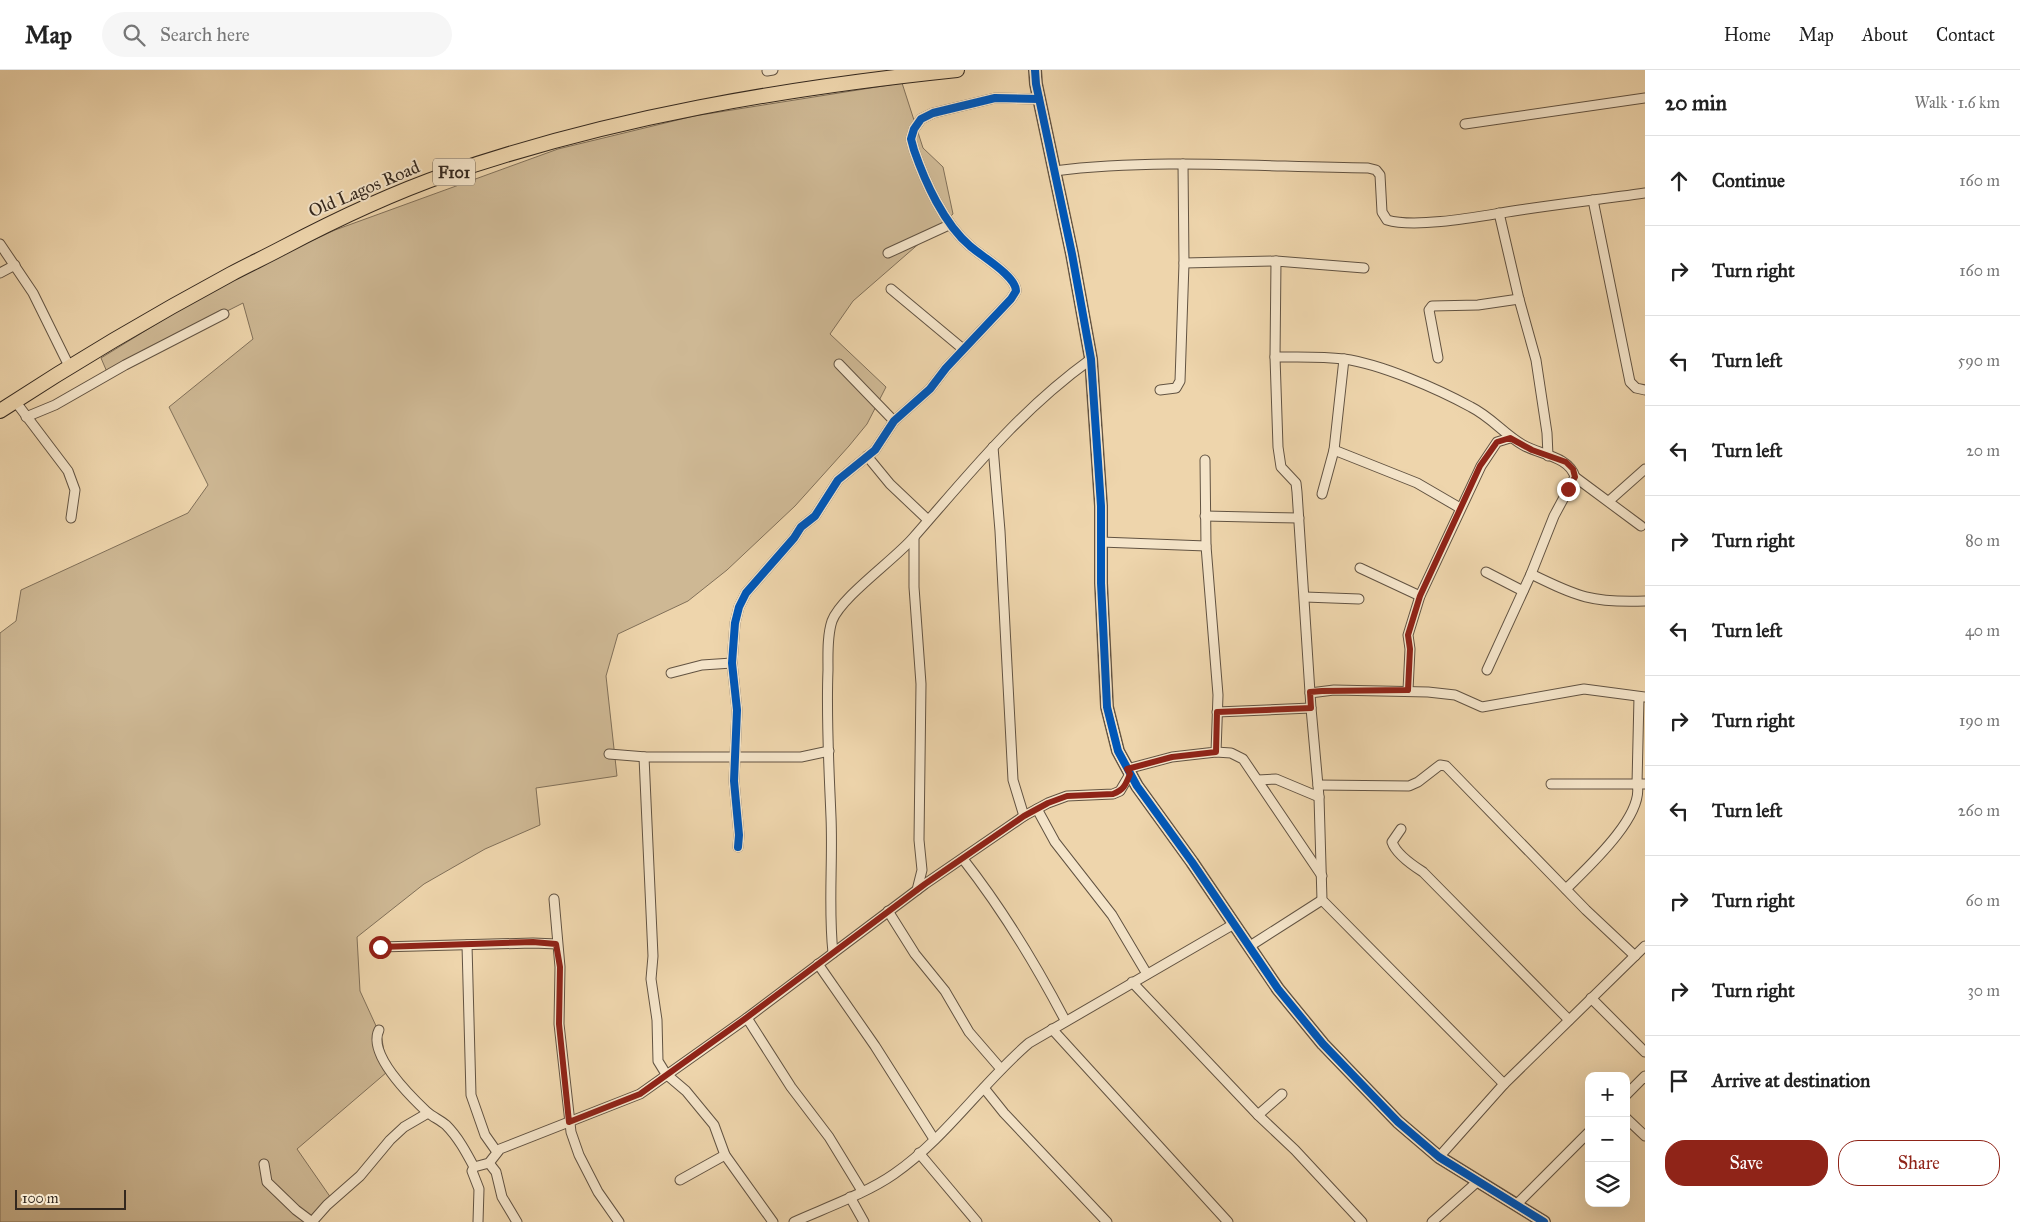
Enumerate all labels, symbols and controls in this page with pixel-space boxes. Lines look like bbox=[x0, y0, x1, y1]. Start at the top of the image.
search box bbox=[102, 12, 452, 57]
text: Map bbox=[25, 20, 72, 50]
icon: search bbox=[120, 21, 148, 49]
text: Search here bbox=[160, 23, 250, 46]
text: Home bbox=[1724, 24, 1771, 46]
text: Map bbox=[1799, 24, 1834, 46]
text: About bbox=[1862, 24, 1908, 46]
text: Contact bbox=[1936, 24, 1995, 46]
text: 20 min bbox=[1665, 90, 1727, 116]
text: Walk · 1.6 km bbox=[1915, 93, 2000, 112]
street label: Old Lagos Road bbox=[305, 156, 423, 223]
road number: F101 bbox=[433, 158, 475, 185]
icon: ahead bbox=[1665, 167, 1693, 195]
text: Continue bbox=[1712, 169, 1785, 192]
text: 160 m bbox=[1959, 171, 2000, 190]
icon: right bbox=[1665, 257, 1693, 285]
text: Turn right bbox=[1712, 259, 1795, 282]
text: 160 m bbox=[1959, 261, 2000, 280]
icon: left bbox=[1665, 347, 1693, 375]
text: Turn left bbox=[1712, 349, 1782, 372]
text: 590 m bbox=[1958, 351, 2000, 370]
icon: left bbox=[1665, 437, 1693, 465]
text: Turn left bbox=[1712, 439, 1782, 462]
text: 20 m bbox=[1966, 441, 2000, 460]
route end bbox=[1557, 478, 1580, 501]
icon: right bbox=[1665, 527, 1693, 555]
text: Turn right bbox=[1712, 529, 1795, 552]
text: 80 m bbox=[1965, 531, 2000, 550]
icon: left bbox=[1665, 617, 1693, 645]
text: Turn left bbox=[1712, 619, 1782, 642]
text: 40 m bbox=[1965, 621, 2000, 640]
icon: right bbox=[1665, 707, 1693, 735]
text: Turn right bbox=[1712, 709, 1795, 732]
text: 190 m bbox=[1959, 711, 2000, 730]
icon: left bbox=[1665, 797, 1693, 825]
text: Turn left bbox=[1712, 799, 1782, 822]
text: 260 m bbox=[1958, 801, 2000, 820]
icon: right bbox=[1665, 887, 1693, 915]
text: Turn right bbox=[1712, 889, 1795, 912]
text: 60 m bbox=[1966, 891, 2000, 910]
route start bbox=[369, 936, 392, 959]
icon: right bbox=[1665, 977, 1693, 1005]
text: Turn right bbox=[1712, 979, 1795, 1002]
text: 30 m bbox=[1967, 981, 2000, 1000]
icon: arrive bbox=[1665, 1067, 1693, 1095]
text: Arrive at destination bbox=[1712, 1069, 1870, 1092]
map controls bbox=[1585, 1072, 1630, 1207]
button: + bbox=[1585, 1072, 1630, 1117]
button: − bbox=[1585, 1117, 1630, 1162]
button: Save bbox=[1665, 1140, 1828, 1186]
button: Share bbox=[1838, 1140, 2000, 1186]
button: layers bbox=[1585, 1162, 1630, 1207]
scale bar bbox=[15, 1187, 126, 1210]
text: 100 m bbox=[22, 1190, 59, 1207]

